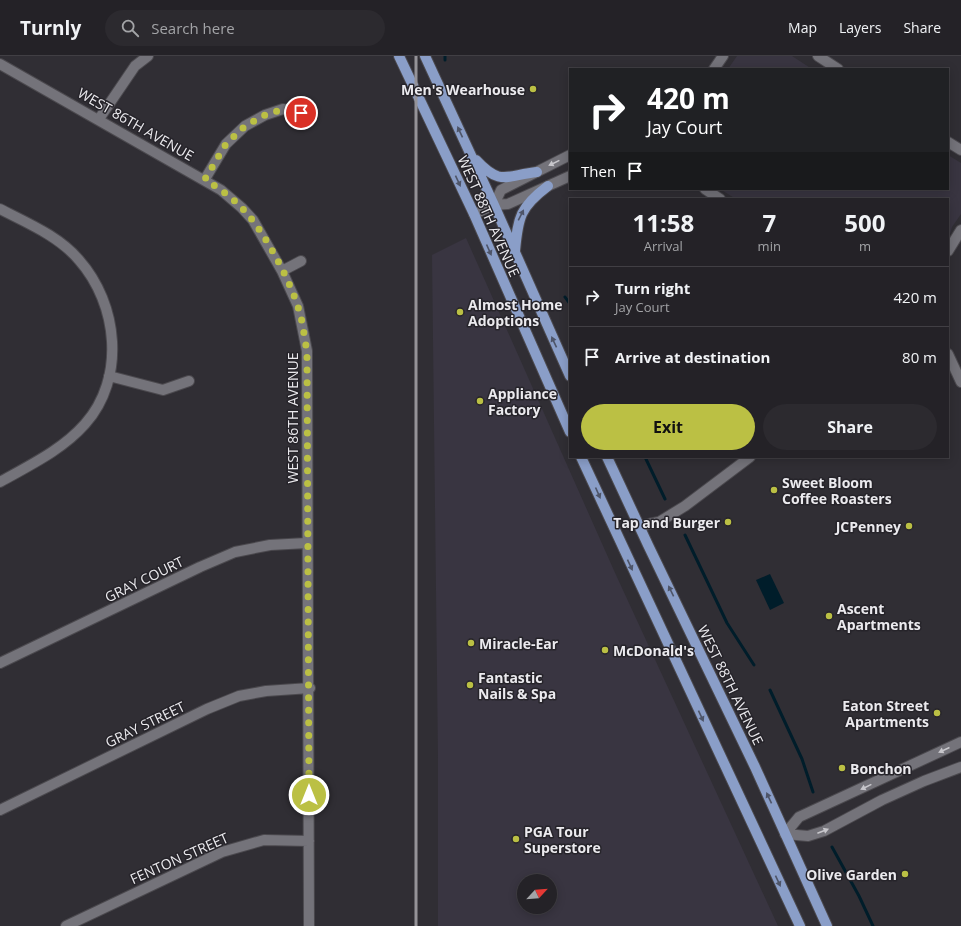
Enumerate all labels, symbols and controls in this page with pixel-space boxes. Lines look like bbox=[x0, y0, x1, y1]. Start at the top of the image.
search box bbox=[105, 10, 385, 46]
text: Turnly bbox=[20, 15, 81, 41]
icon: search bbox=[119, 17, 141, 39]
text: Search here bbox=[151, 18, 235, 38]
text: Map bbox=[788, 18, 817, 37]
text: Layers bbox=[839, 18, 881, 37]
text: Share bbox=[903, 18, 941, 37]
text: 420 m bbox=[647, 79, 730, 117]
place label: Men's Wearhouse bbox=[401, 80, 525, 99]
street label: WEST 86TH AVENUE bbox=[75, 83, 197, 165]
marker: Men's Wearhouse bbox=[528, 84, 538, 94]
icon: right bbox=[581, 84, 633, 136]
pin bbox=[284, 96, 318, 130]
icon: arrive bbox=[290, 102, 312, 124]
text: Jay Court bbox=[647, 115, 723, 139]
one-way arrow bbox=[457, 126, 463, 137]
street label: WEST 88TH AVENUE bbox=[454, 152, 524, 280]
one-way arrow bbox=[548, 160, 559, 166]
icon: arrive bbox=[624, 160, 646, 182]
text: Then bbox=[581, 161, 616, 181]
one-way arrow bbox=[455, 175, 461, 187]
text: 11:58 bbox=[632, 206, 694, 239]
text: 7 bbox=[762, 206, 776, 239]
text: 500 bbox=[844, 206, 886, 239]
one-way arrow bbox=[518, 209, 525, 221]
text: Arrival bbox=[644, 237, 683, 255]
text: min bbox=[758, 237, 781, 255]
text: m bbox=[859, 237, 871, 255]
one-way arrow bbox=[487, 245, 493, 257]
text: Turn right bbox=[615, 278, 690, 298]
icon: right bbox=[581, 286, 603, 308]
text: 420 m bbox=[893, 287, 937, 307]
place label: Almost Home Adoptions bbox=[468, 295, 562, 330]
text: Jay Court bbox=[615, 298, 670, 316]
marker: Almost Home Adoptions bbox=[455, 307, 465, 317]
one-way arrow bbox=[551, 335, 557, 347]
icon: arrive bbox=[581, 346, 603, 368]
text: Arrive at destination bbox=[615, 347, 770, 367]
text: 80 m bbox=[902, 347, 937, 367]
street label: WEST 86TH AVENUE bbox=[283, 353, 302, 483]
place label: Appliance Factory bbox=[488, 384, 557, 419]
marker: Appliance Factory bbox=[475, 396, 485, 406]
button: Exit bbox=[581, 404, 755, 450]
button: Share bbox=[763, 404, 937, 450]
place label: Sweet Bloom Coffee Roasters bbox=[782, 473, 892, 508]
marker: Sweet Bloom Coffee Roasters bbox=[769, 485, 779, 495]
one-way arrow bbox=[595, 487, 601, 499]
place label: Tap and Burger bbox=[613, 513, 721, 532]
marker: Tap and Burger bbox=[723, 517, 733, 527]
place label: JCPenney bbox=[834, 517, 901, 536]
marker: JCPenney bbox=[904, 521, 914, 531]
street label: GRAY COURT bbox=[101, 552, 187, 606]
one-way arrow bbox=[627, 560, 633, 571]
one-way arrow bbox=[668, 585, 674, 596]
place label: Ascent Apartments bbox=[837, 599, 921, 634]
marker: Ascent Apartments bbox=[824, 611, 834, 621]
street label: WEST 88TH AVENUE bbox=[694, 622, 768, 748]
place label: Miracle-Ear bbox=[479, 634, 559, 653]
marker: Miracle-Ear bbox=[466, 638, 476, 648]
place label: McDonald's bbox=[613, 641, 694, 660]
marker: McDonald's bbox=[600, 645, 610, 655]
place label: Fantastic Nails & Spa bbox=[478, 668, 556, 703]
marker: Fantastic Nails & Spa bbox=[465, 680, 475, 690]
street label: GRAY STREET bbox=[102, 696, 188, 751]
place label: Eaton Street Apartments bbox=[842, 696, 929, 731]
marker: Eaton Street Apartments bbox=[932, 708, 942, 718]
one-way arrow bbox=[698, 710, 704, 721]
one-way arrow bbox=[938, 747, 950, 753]
place label: Bonchon bbox=[850, 759, 912, 778]
marker: Bonchon bbox=[837, 763, 847, 773]
position arrow bbox=[288, 774, 330, 816]
one-way arrow bbox=[861, 784, 872, 790]
one-way arrow bbox=[766, 792, 772, 803]
place label: PGA Tour Superstore bbox=[524, 822, 601, 857]
street label: FENTON STREET bbox=[127, 828, 231, 888]
one-way arrow bbox=[817, 828, 829, 834]
marker: PGA Tour Superstore bbox=[511, 834, 521, 844]
place label: Olive Garden bbox=[806, 865, 897, 884]
marker: Olive Garden bbox=[900, 869, 910, 879]
north arrow bbox=[517, 874, 557, 914]
map controls bbox=[517, 874, 557, 914]
one-way arrow bbox=[775, 875, 781, 886]

